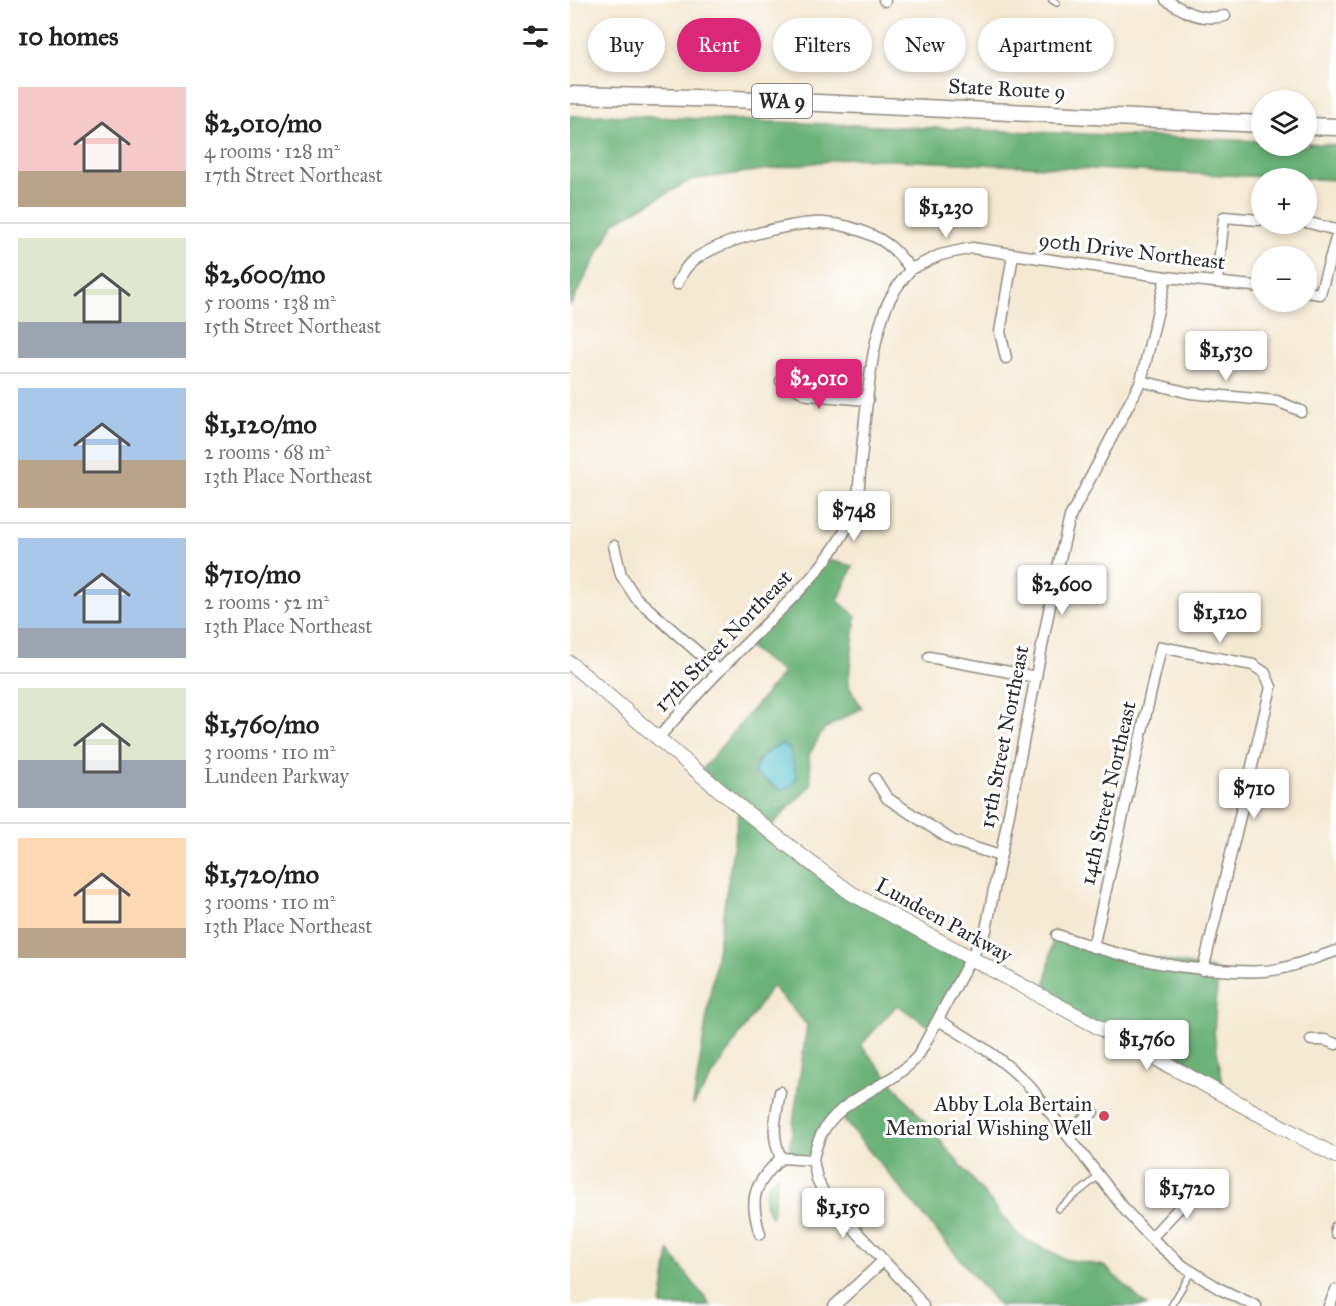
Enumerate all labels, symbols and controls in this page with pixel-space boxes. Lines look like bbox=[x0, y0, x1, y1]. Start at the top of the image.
chip: Buy bbox=[588, 18, 665, 72]
chip: Rent bbox=[677, 18, 761, 72]
chip: Filters bbox=[773, 18, 872, 72]
chip: New bbox=[884, 18, 966, 72]
chip: Apartment bbox=[978, 18, 1114, 72]
text: 10 homes bbox=[18, 20, 119, 52]
icon: filters bbox=[519, 20, 552, 53]
street label: State Route 9 bbox=[948, 73, 1066, 105]
road number: WA 9 bbox=[752, 84, 812, 118]
map controls bbox=[1251, 90, 1317, 312]
button: layers bbox=[1251, 90, 1317, 156]
text: $2,010/mo bbox=[204, 107, 322, 139]
icon: home bbox=[66, 111, 138, 183]
text: 4 rooms · 128 m² bbox=[204, 139, 340, 163]
text: 17th Street Northeast bbox=[204, 163, 383, 187]
button: + bbox=[1251, 168, 1317, 234]
pin: $1,230 bbox=[897, 188, 995, 239]
text: $1,230 bbox=[919, 195, 973, 219]
street label: 90th Drive Northeast bbox=[1037, 227, 1227, 275]
button: − bbox=[1251, 246, 1317, 312]
text: $2,600/mo bbox=[204, 258, 325, 290]
icon: home bbox=[66, 262, 138, 334]
text: 5 rooms · 138 m² bbox=[204, 290, 336, 314]
text: 15th Street Northeast bbox=[204, 314, 381, 338]
pin: $1,530 bbox=[1177, 331, 1275, 382]
text: $1,530 bbox=[1199, 338, 1253, 362]
pin: $2,010 bbox=[770, 359, 868, 410]
text: $2,010 bbox=[790, 366, 848, 390]
text: $1,120/mo bbox=[204, 408, 317, 440]
icon: home bbox=[66, 412, 138, 484]
text: 2 rooms · 68 m² bbox=[204, 440, 331, 464]
text: 13th Place Northeast bbox=[204, 464, 372, 488]
pin: $748 bbox=[818, 491, 890, 542]
text: $748 bbox=[832, 498, 876, 522]
text: $710/mo bbox=[204, 558, 301, 590]
icon: home bbox=[66, 562, 138, 634]
street label: 17th Street Northeast bbox=[648, 564, 798, 717]
pin: $2,600 bbox=[1013, 565, 1111, 616]
text: $2,600 bbox=[1032, 572, 1093, 596]
text: 2 rooms · 52 m² bbox=[204, 590, 329, 614]
pin: $1,120 bbox=[1171, 593, 1269, 644]
text: $1,120 bbox=[1193, 600, 1247, 624]
text: 13th Place Northeast bbox=[204, 614, 372, 638]
street label: 15th Street Northeast bbox=[973, 643, 1035, 831]
street label: 14th Street Northeast bbox=[1074, 698, 1142, 888]
text: $1,760/mo bbox=[204, 708, 319, 740]
icon: home bbox=[66, 712, 138, 784]
text: 3 rooms · 110 m² bbox=[204, 740, 335, 764]
text: Lundeen Parkway bbox=[204, 764, 349, 788]
pin: $710 bbox=[1218, 769, 1290, 820]
text: $710 bbox=[1233, 776, 1275, 800]
text: $1,720/mo bbox=[204, 858, 319, 890]
icon: home bbox=[66, 862, 138, 934]
street label: Lundeen Parkway bbox=[871, 872, 1018, 969]
text: 3 rooms · 110 m² bbox=[204, 890, 335, 914]
text: 13th Place Northeast bbox=[204, 914, 372, 938]
pin: $1,760 bbox=[1098, 1020, 1196, 1071]
text: $1,760 bbox=[1119, 1027, 1175, 1051]
place label: Abby Lola Bertain Memorial Wishing Well bbox=[885, 1091, 1092, 1141]
marker: Abby Lola Bertain Memorial Wishing Well bbox=[1097, 1109, 1111, 1123]
pin: $1,720 bbox=[1138, 1169, 1236, 1220]
text: $1,720 bbox=[1159, 1176, 1215, 1200]
pin: $1,150 bbox=[794, 1188, 892, 1239]
text: $1,150 bbox=[816, 1195, 870, 1219]

